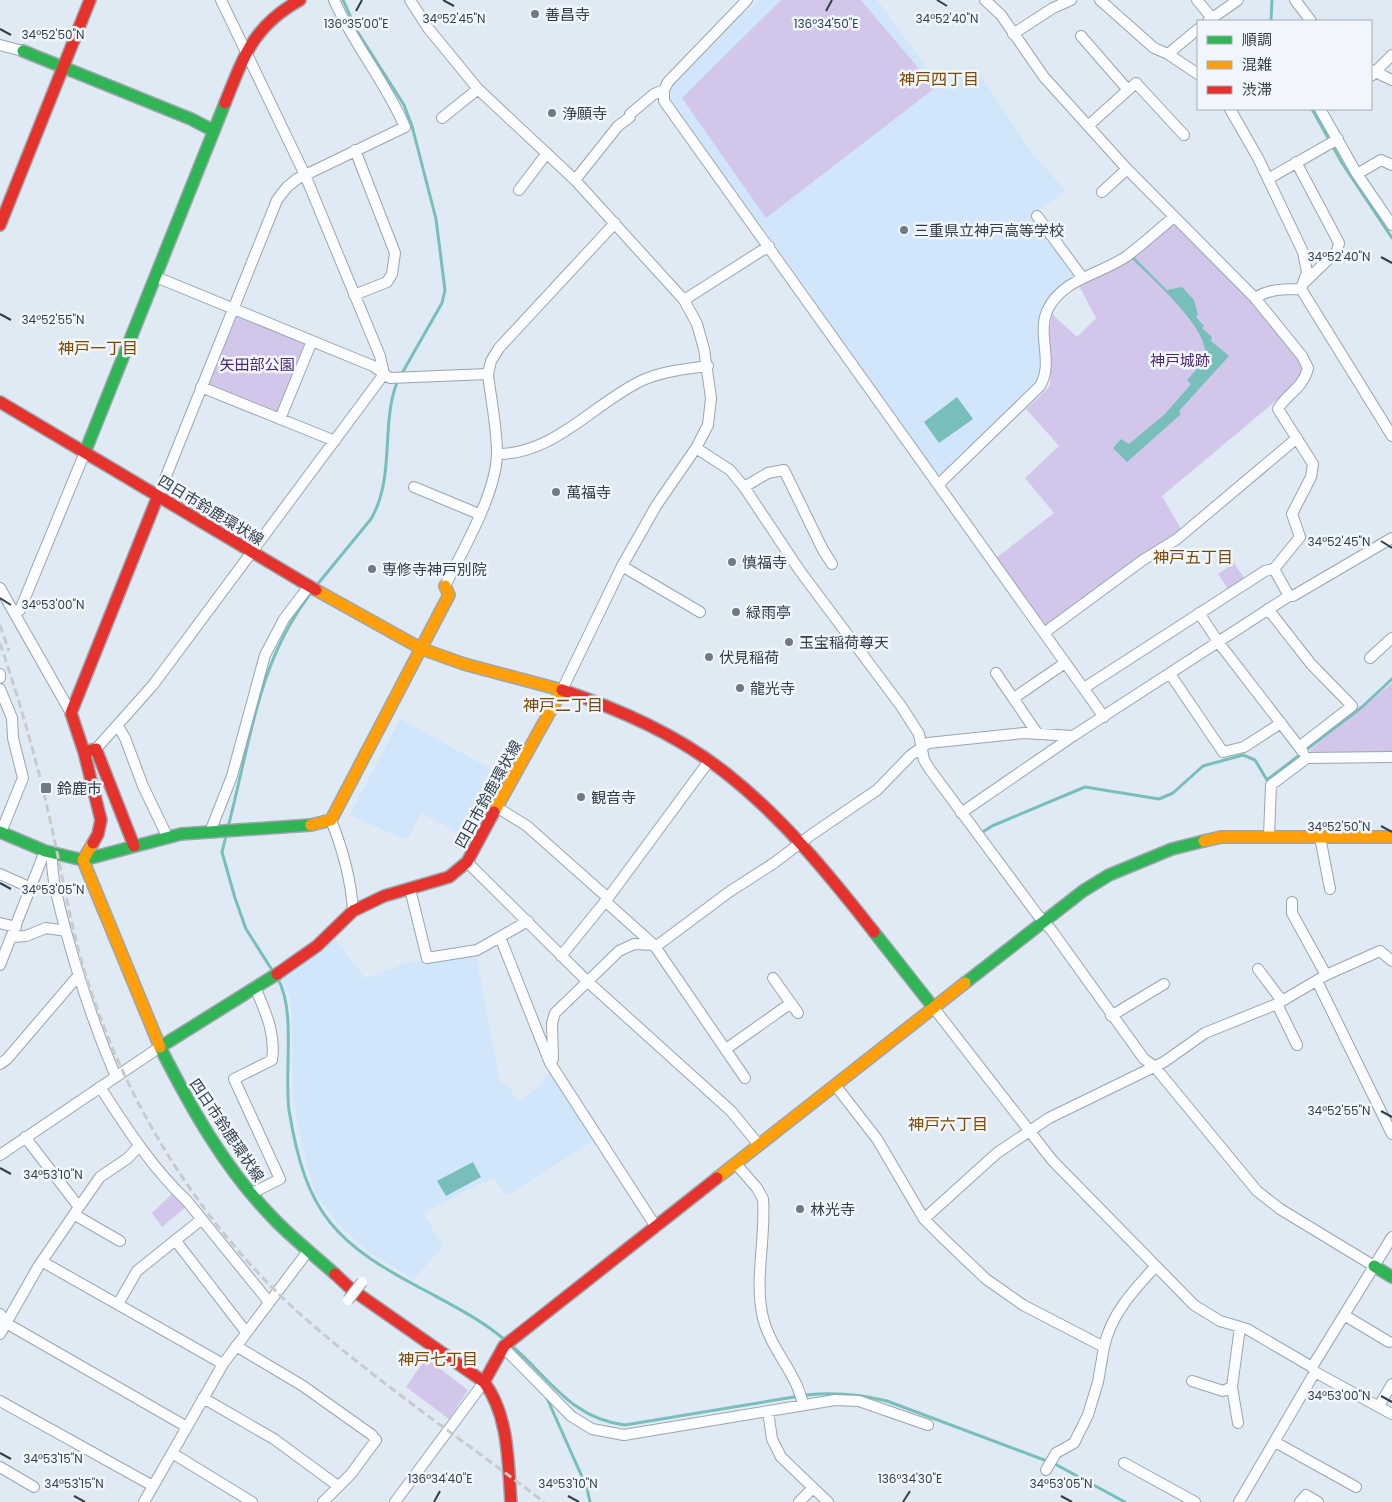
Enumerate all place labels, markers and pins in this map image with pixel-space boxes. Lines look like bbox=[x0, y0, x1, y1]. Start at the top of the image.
place label: 善昌寺 bbox=[545, 4, 590, 25]
marker: 善昌寺 bbox=[529, 8, 541, 20]
place label: 浄願寺 bbox=[562, 103, 607, 124]
marker: 浄願寺 bbox=[546, 107, 558, 119]
place label: 三重県立神戸高等学校 bbox=[914, 220, 1064, 241]
marker: 三重県立神戸高等学校 bbox=[898, 224, 910, 236]
place label: 萬福寺 bbox=[566, 482, 611, 503]
marker: 萬福寺 bbox=[550, 486, 562, 498]
place label: 慎福寺 bbox=[742, 552, 787, 573]
marker: 慎福寺 bbox=[726, 556, 738, 568]
place label: 専修寺神戸別院 bbox=[382, 559, 487, 580]
marker: 専修寺神戸別院 bbox=[366, 563, 378, 575]
place label: 緑雨亭 bbox=[746, 602, 791, 623]
marker: 緑雨亭 bbox=[730, 606, 742, 618]
place label: 玉宝稲荷尊天 bbox=[799, 632, 889, 653]
marker: 玉宝稲荷尊天 bbox=[783, 636, 795, 648]
place label: 伏見稲荷 bbox=[719, 647, 779, 668]
marker: 伏見稲荷 bbox=[703, 651, 715, 663]
place label: 龍光寺 bbox=[750, 678, 795, 699]
marker: 龍光寺 bbox=[734, 682, 746, 694]
place label: 鈴鹿市 bbox=[57, 778, 102, 799]
marker: 鈴鹿市 bbox=[39, 781, 53, 795]
place label: 観音寺 bbox=[591, 787, 636, 808]
marker: 観音寺 bbox=[575, 791, 587, 803]
place label: 林光寺 bbox=[810, 1199, 855, 1220]
marker: 林光寺 bbox=[794, 1203, 806, 1215]

